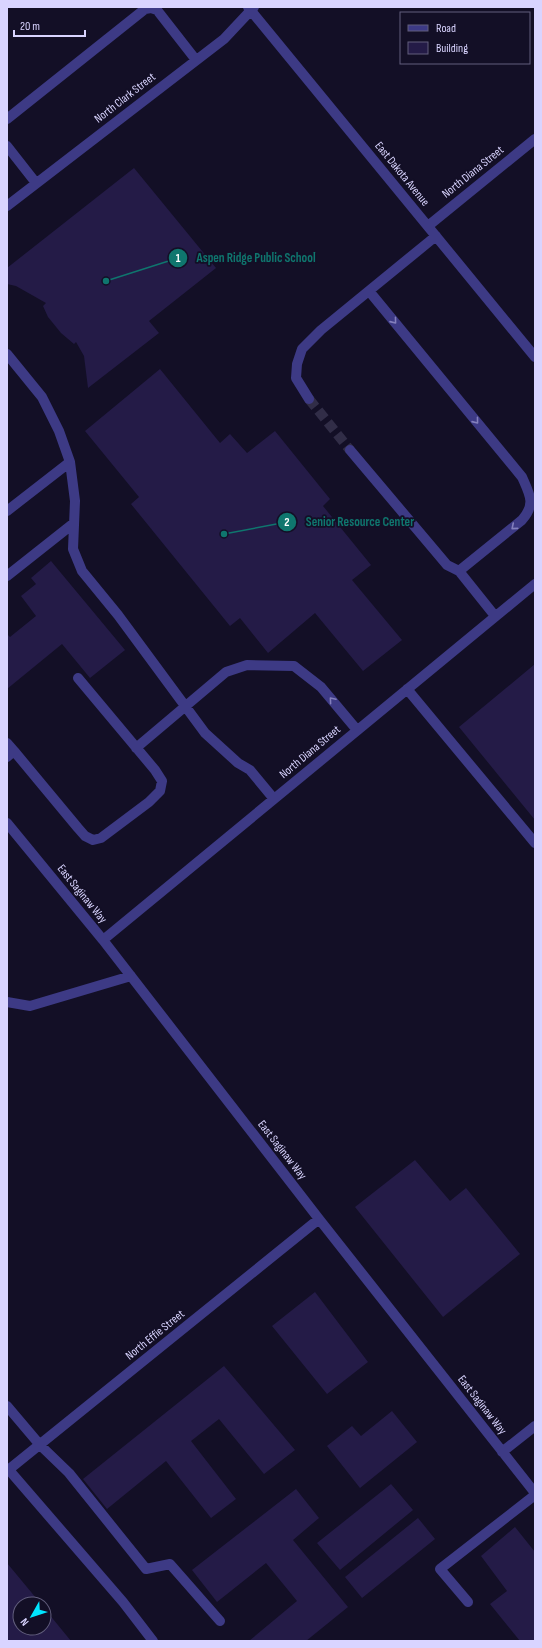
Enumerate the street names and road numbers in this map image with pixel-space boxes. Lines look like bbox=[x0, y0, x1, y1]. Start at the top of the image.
street label: North Clark Street bbox=[91, 69, 159, 126]
street label: East Dakota Avenue bbox=[371, 139, 433, 209]
street label: North Diana Street bbox=[439, 142, 507, 201]
street label: North Diana Street bbox=[276, 722, 344, 782]
street label: East Saginaw Way bbox=[54, 862, 110, 927]
street label: East Saginaw Way bbox=[254, 1117, 310, 1183]
street label: North Effie Street bbox=[122, 1306, 188, 1363]
street label: East Saginaw Way bbox=[454, 1372, 510, 1438]

